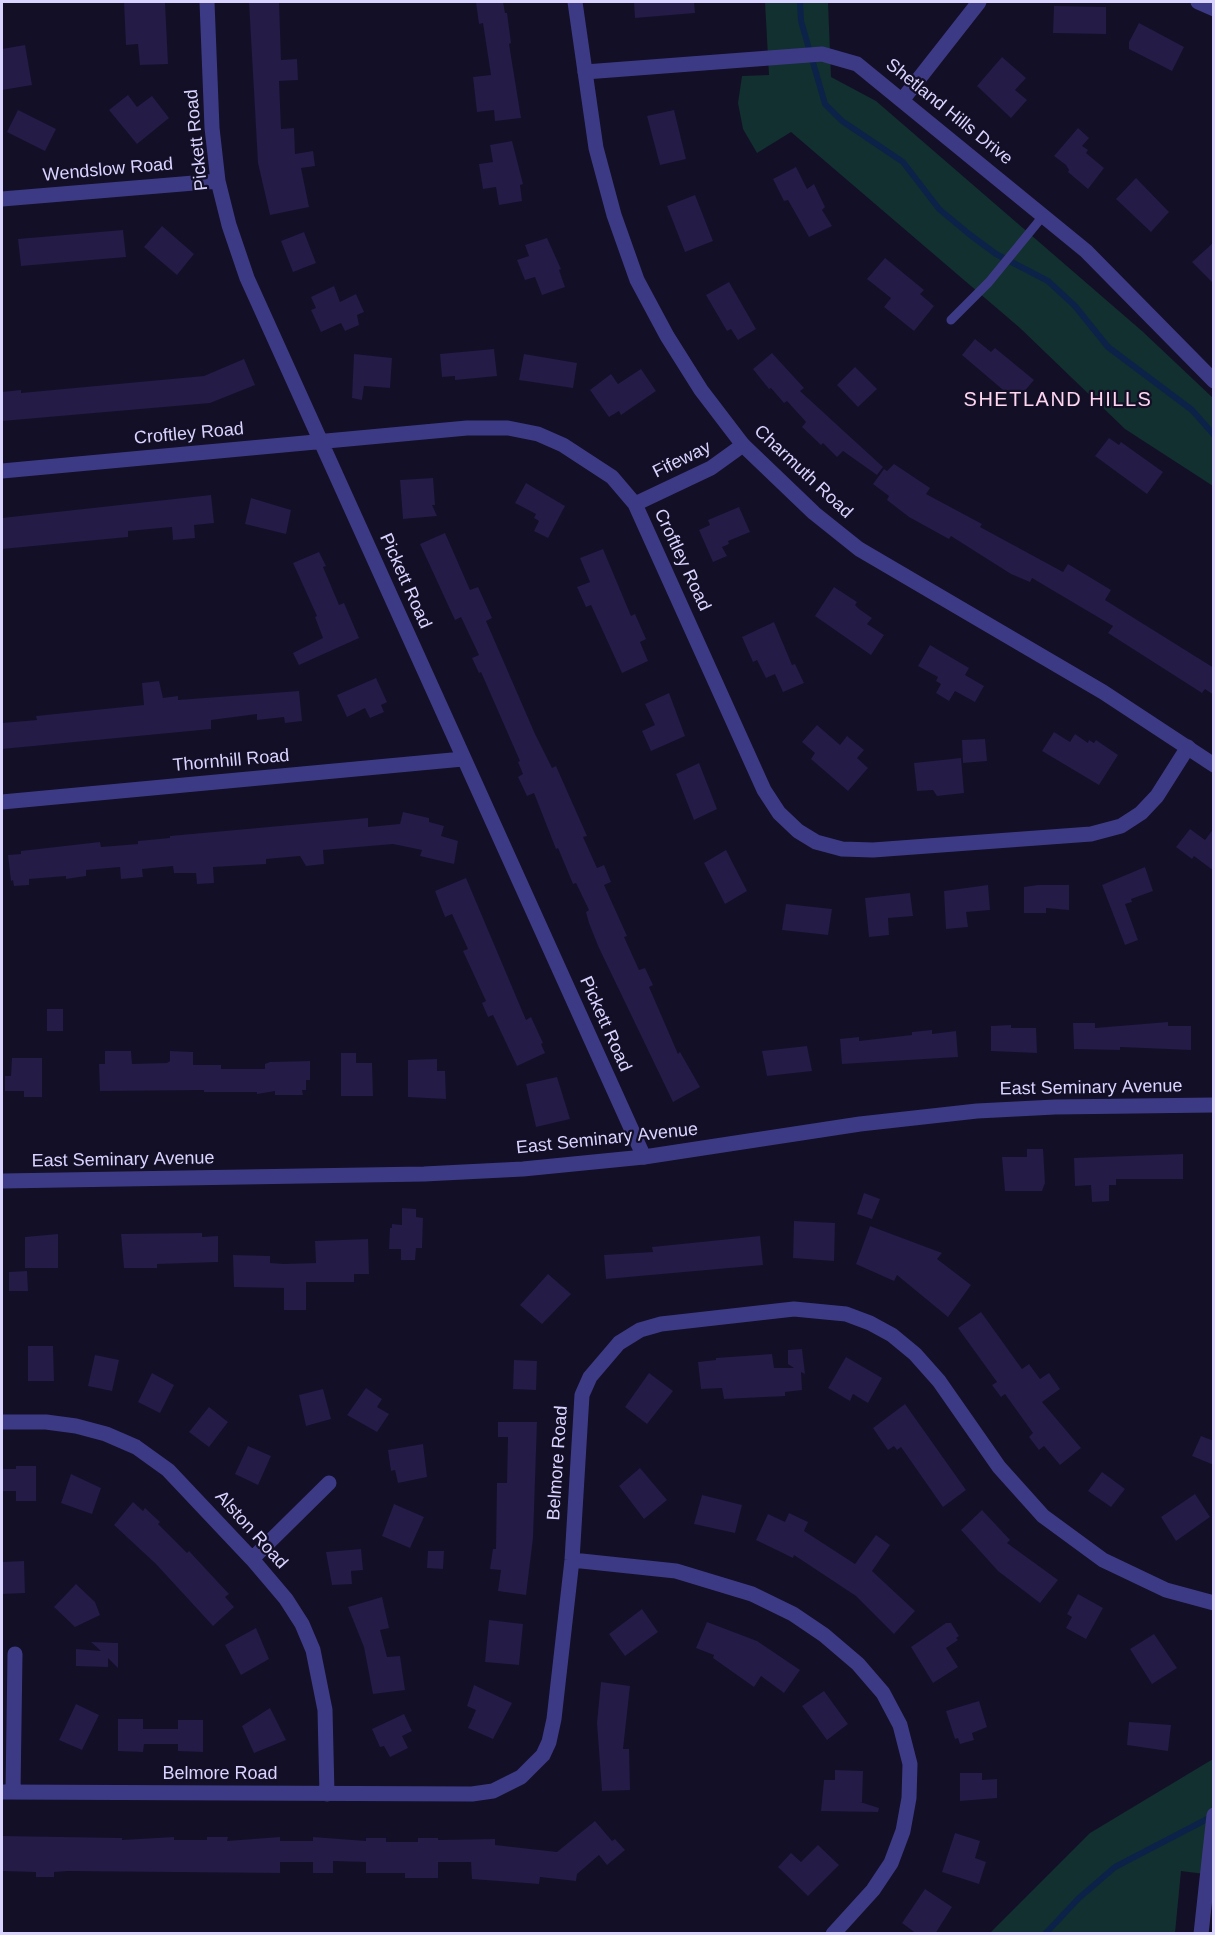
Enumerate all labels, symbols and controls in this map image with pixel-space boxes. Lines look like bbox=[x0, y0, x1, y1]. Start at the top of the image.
street label: Shetland Hills Drive bbox=[881, 54, 1017, 170]
street label: Pickett Road bbox=[181, 88, 213, 192]
street label: Wendslow Road bbox=[42, 154, 174, 186]
district label: SHETLAND HILLS bbox=[964, 388, 1152, 412]
street label: Croftley Road bbox=[133, 418, 245, 450]
street label: Charmuth Road bbox=[749, 421, 857, 523]
street label: Fifeway bbox=[649, 437, 715, 483]
street label: Croftley Road bbox=[649, 506, 715, 614]
street label: Pickett Road bbox=[374, 530, 436, 632]
street label: Thornhill Road bbox=[172, 745, 290, 777]
street label: Pickett Road bbox=[574, 973, 636, 1075]
street label: East Seminary Avenue bbox=[999, 1076, 1183, 1100]
street label: East Seminary Avenue bbox=[515, 1119, 699, 1159]
street label: East Seminary Avenue bbox=[31, 1148, 215, 1172]
street label: Belmore Road bbox=[543, 1405, 573, 1521]
street label: Alston Road bbox=[210, 1486, 292, 1574]
street label: Belmore Road bbox=[162, 1763, 278, 1785]

